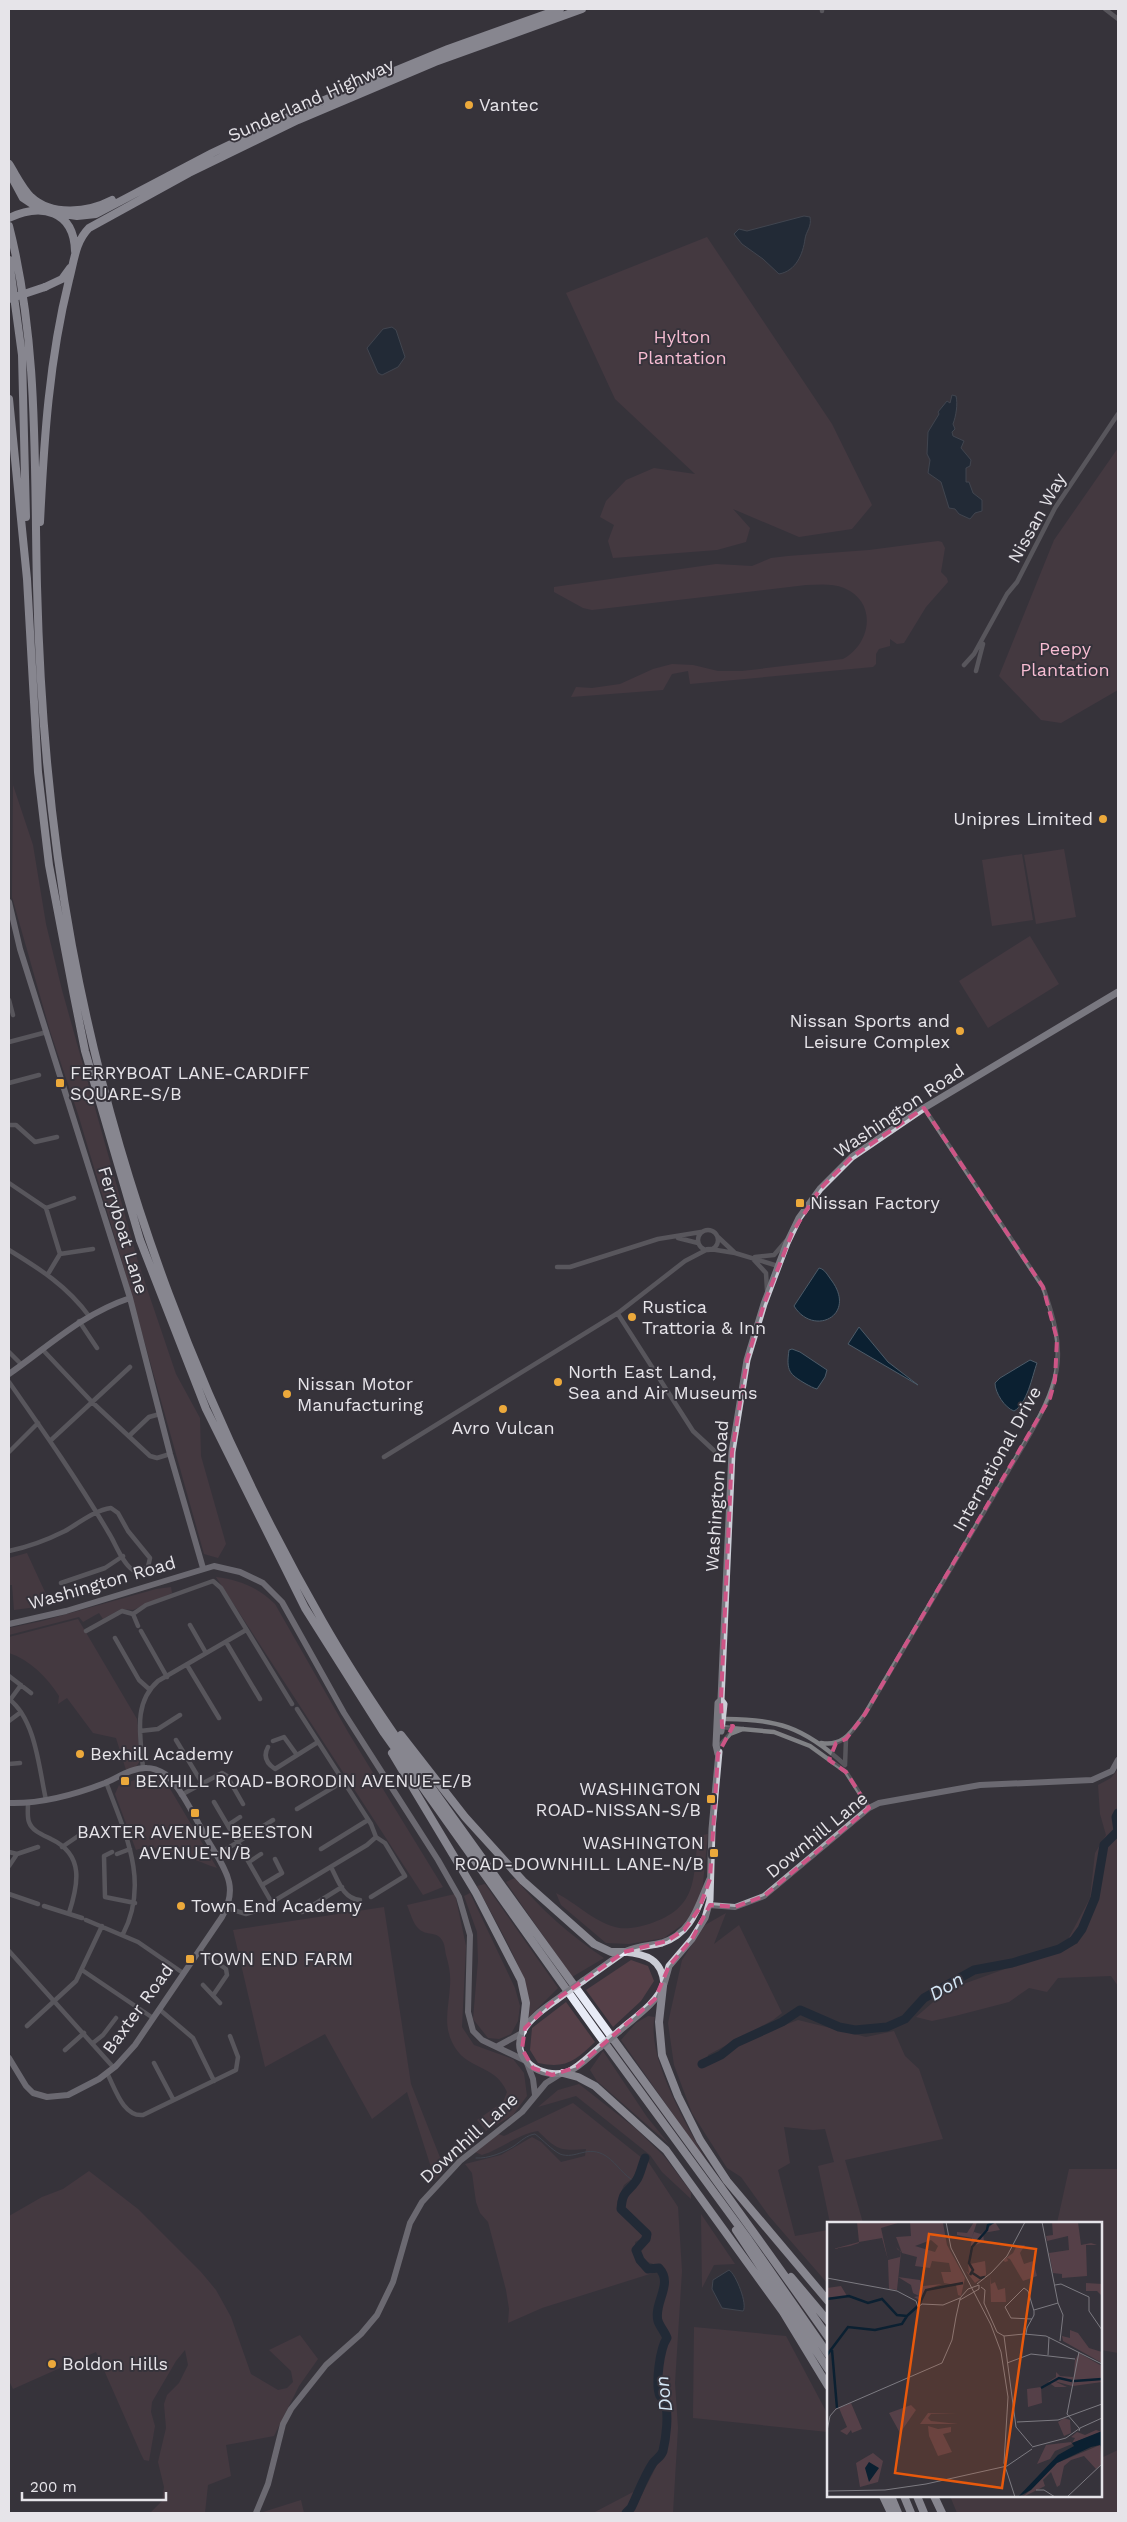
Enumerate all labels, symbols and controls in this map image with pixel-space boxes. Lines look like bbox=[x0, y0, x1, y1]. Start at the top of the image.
street label: Sunderland Highway bbox=[225, 53, 398, 146]
place label: Vantec bbox=[479, 94, 539, 115]
marker: Vantec bbox=[463, 99, 475, 111]
park label: Hylton Plantation bbox=[637, 326, 727, 368]
street label: Nissan Way bbox=[1003, 469, 1070, 566]
park label: Peepy Plantation bbox=[1020, 638, 1110, 680]
place label: Unipres Limited bbox=[953, 808, 1093, 829]
marker: Unipres Limited bbox=[1097, 813, 1109, 825]
place label: Nissan Sports and Leisure Complex bbox=[789, 1010, 950, 1052]
marker: Nissan Sports and Leisure Complex bbox=[954, 1025, 966, 1037]
street label: Washington Road bbox=[830, 1059, 968, 1162]
place label: FERRYBOAT LANE-CARDIFF SQUARE-S/B bbox=[70, 1062, 310, 1104]
marker: FERRYBOAT LANE-CARDIFF SQUARE-S/B bbox=[54, 1077, 66, 1089]
street label: Ferryboat Lane bbox=[94, 1163, 153, 1296]
place label: Nissan Factory bbox=[810, 1192, 940, 1213]
marker: Nissan Factory bbox=[794, 1197, 806, 1209]
place label: Rustica Trattoria & Inn bbox=[642, 1296, 766, 1338]
marker: Rustica Trattoria & Inn bbox=[626, 1311, 638, 1323]
place label: North East Land, Sea and Air Museums bbox=[568, 1361, 758, 1403]
place label: Nissan Motor Manufacturing bbox=[297, 1373, 423, 1415]
marker: North East Land, Sea and Air Museums bbox=[552, 1376, 564, 1388]
street label: International Drive bbox=[948, 1382, 1045, 1535]
marker: Nissan Motor Manufacturing bbox=[281, 1388, 293, 1400]
marker: Avro Vulcan bbox=[497, 1403, 509, 1415]
place label: Avro Vulcan bbox=[451, 1417, 555, 1438]
street label: Washington Road bbox=[701, 1419, 732, 1573]
street label: Washington Road bbox=[26, 1551, 178, 1614]
place label: Bexhill Academy bbox=[90, 1743, 234, 1764]
marker: Bexhill Academy bbox=[74, 1748, 86, 1760]
place label: BEXHILL ROAD-BORODIN AVENUE-E/B bbox=[135, 1770, 472, 1791]
marker: BEXHILL ROAD-BORODIN AVENUE-E/B bbox=[119, 1775, 131, 1787]
place label: WASHINGTON ROAD-NISSAN-S/B bbox=[536, 1778, 701, 1820]
street label: Downhill Lane bbox=[762, 1787, 872, 1882]
marker: WASHINGTON ROAD-NISSAN-S/B bbox=[705, 1793, 717, 1805]
marker: BAXTER AVENUE-BEESTON AVENUE-N/B bbox=[189, 1807, 201, 1819]
place label: BAXTER AVENUE-BEESTON AVENUE-N/B bbox=[77, 1821, 313, 1863]
place label: WASHINGTON ROAD-DOWNHILL LANE-N/B bbox=[454, 1832, 704, 1874]
marker: WASHINGTON ROAD-DOWNHILL LANE-N/B bbox=[708, 1847, 720, 1859]
place label: Town End Academy bbox=[191, 1895, 363, 1916]
marker: Town End Academy bbox=[175, 1900, 187, 1912]
place label: TOWN END FARM bbox=[200, 1948, 353, 1969]
marker: TOWN END FARM bbox=[184, 1953, 196, 1965]
street label: Baxter Road bbox=[98, 1959, 177, 2058]
water label: Don bbox=[925, 1967, 968, 2006]
street label: Downhill Lane bbox=[415, 2088, 522, 2187]
inset map bbox=[827, 2222, 1102, 2497]
place label: Boldon Hills bbox=[62, 2353, 168, 2374]
marker: Boldon Hills bbox=[46, 2358, 58, 2370]
water label: Don bbox=[650, 2375, 677, 2413]
scale bar bbox=[22, 2470, 166, 2502]
text: 200 m bbox=[30, 2478, 77, 2496]

